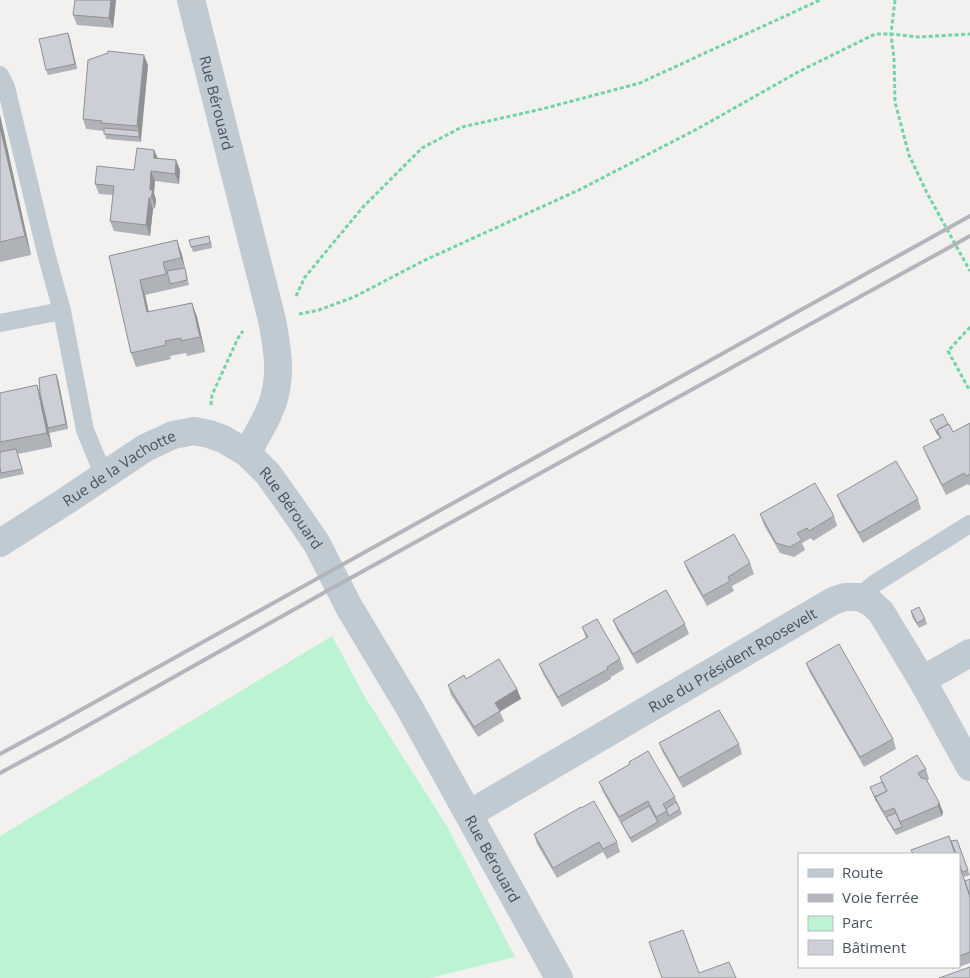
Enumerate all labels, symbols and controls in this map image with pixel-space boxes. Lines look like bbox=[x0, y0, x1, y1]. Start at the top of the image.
street label: Rue Bérouard bbox=[195, 53, 239, 152]
street label: Rue de la Vachotte bbox=[58, 425, 179, 511]
street label: Rue Bérouard bbox=[256, 462, 328, 553]
street label: Rue du Président Roosevelt bbox=[644, 603, 820, 717]
street label: Rue Bérouard bbox=[461, 811, 525, 906]
legend bbox=[798, 853, 960, 968]
text: Route bbox=[842, 862, 883, 882]
text: Voie ferrée bbox=[842, 887, 919, 907]
text: Parc bbox=[842, 912, 873, 932]
text: Bâtiment bbox=[842, 937, 906, 957]

